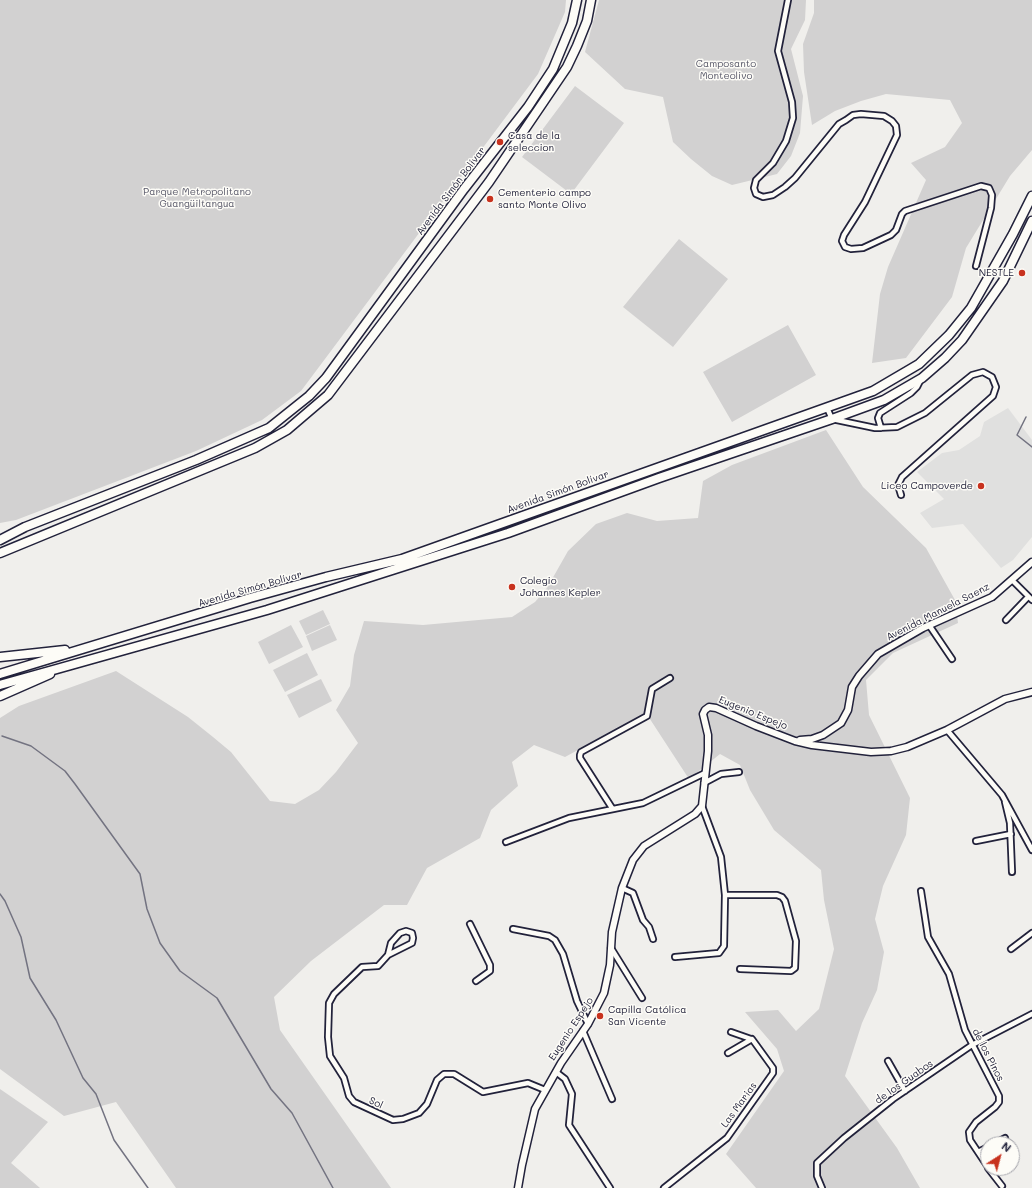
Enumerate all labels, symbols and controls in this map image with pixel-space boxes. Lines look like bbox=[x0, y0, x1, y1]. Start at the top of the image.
park label: Camposanto Monteolivo bbox=[696, 58, 756, 82]
place label: Casa de la seleccion bbox=[508, 130, 560, 154]
marker: Casa de la seleccion bbox=[495, 137, 505, 147]
street label: Avenida Simón Bolívar bbox=[414, 144, 488, 238]
park label: Parque Metropolitano Guangüiltangua bbox=[143, 186, 251, 210]
place label: Cementerio campo santo Monte Olivo bbox=[498, 187, 591, 210]
marker: Cementerio campo santo Monte Olivo bbox=[485, 194, 495, 204]
place label: NESTLE bbox=[979, 267, 1014, 279]
marker: NESTLE bbox=[1017, 268, 1027, 278]
street label: Avenida Simón Bolívar bbox=[505, 468, 611, 516]
place label: Liceo Campoverde bbox=[881, 480, 973, 492]
marker: Liceo Campoverde bbox=[976, 481, 986, 491]
street label: Avenida Simón Bolívar bbox=[197, 568, 303, 610]
place label: Colegio Johannes Kepler bbox=[520, 575, 601, 598]
street label: Avenida Manuela Saenz bbox=[884, 581, 992, 643]
marker: Colegio Johannes Kepler bbox=[507, 582, 517, 592]
street label: Eugenio Espejo bbox=[717, 694, 789, 732]
street label: Eugenio Espejo bbox=[546, 995, 596, 1063]
place label: Capilla Católica San Vicente bbox=[608, 1004, 686, 1028]
marker: Capilla Católica San Vicente bbox=[595, 1011, 605, 1021]
street label: de los Pinos bbox=[970, 1027, 1006, 1083]
street label: de los Guabos bbox=[873, 1057, 935, 1107]
street label: Las Marias bbox=[719, 1080, 759, 1130]
street label: Sol bbox=[367, 1095, 385, 1111]
north arrow bbox=[980, 1136, 1020, 1176]
text: N bbox=[999, 1138, 1015, 1155]

